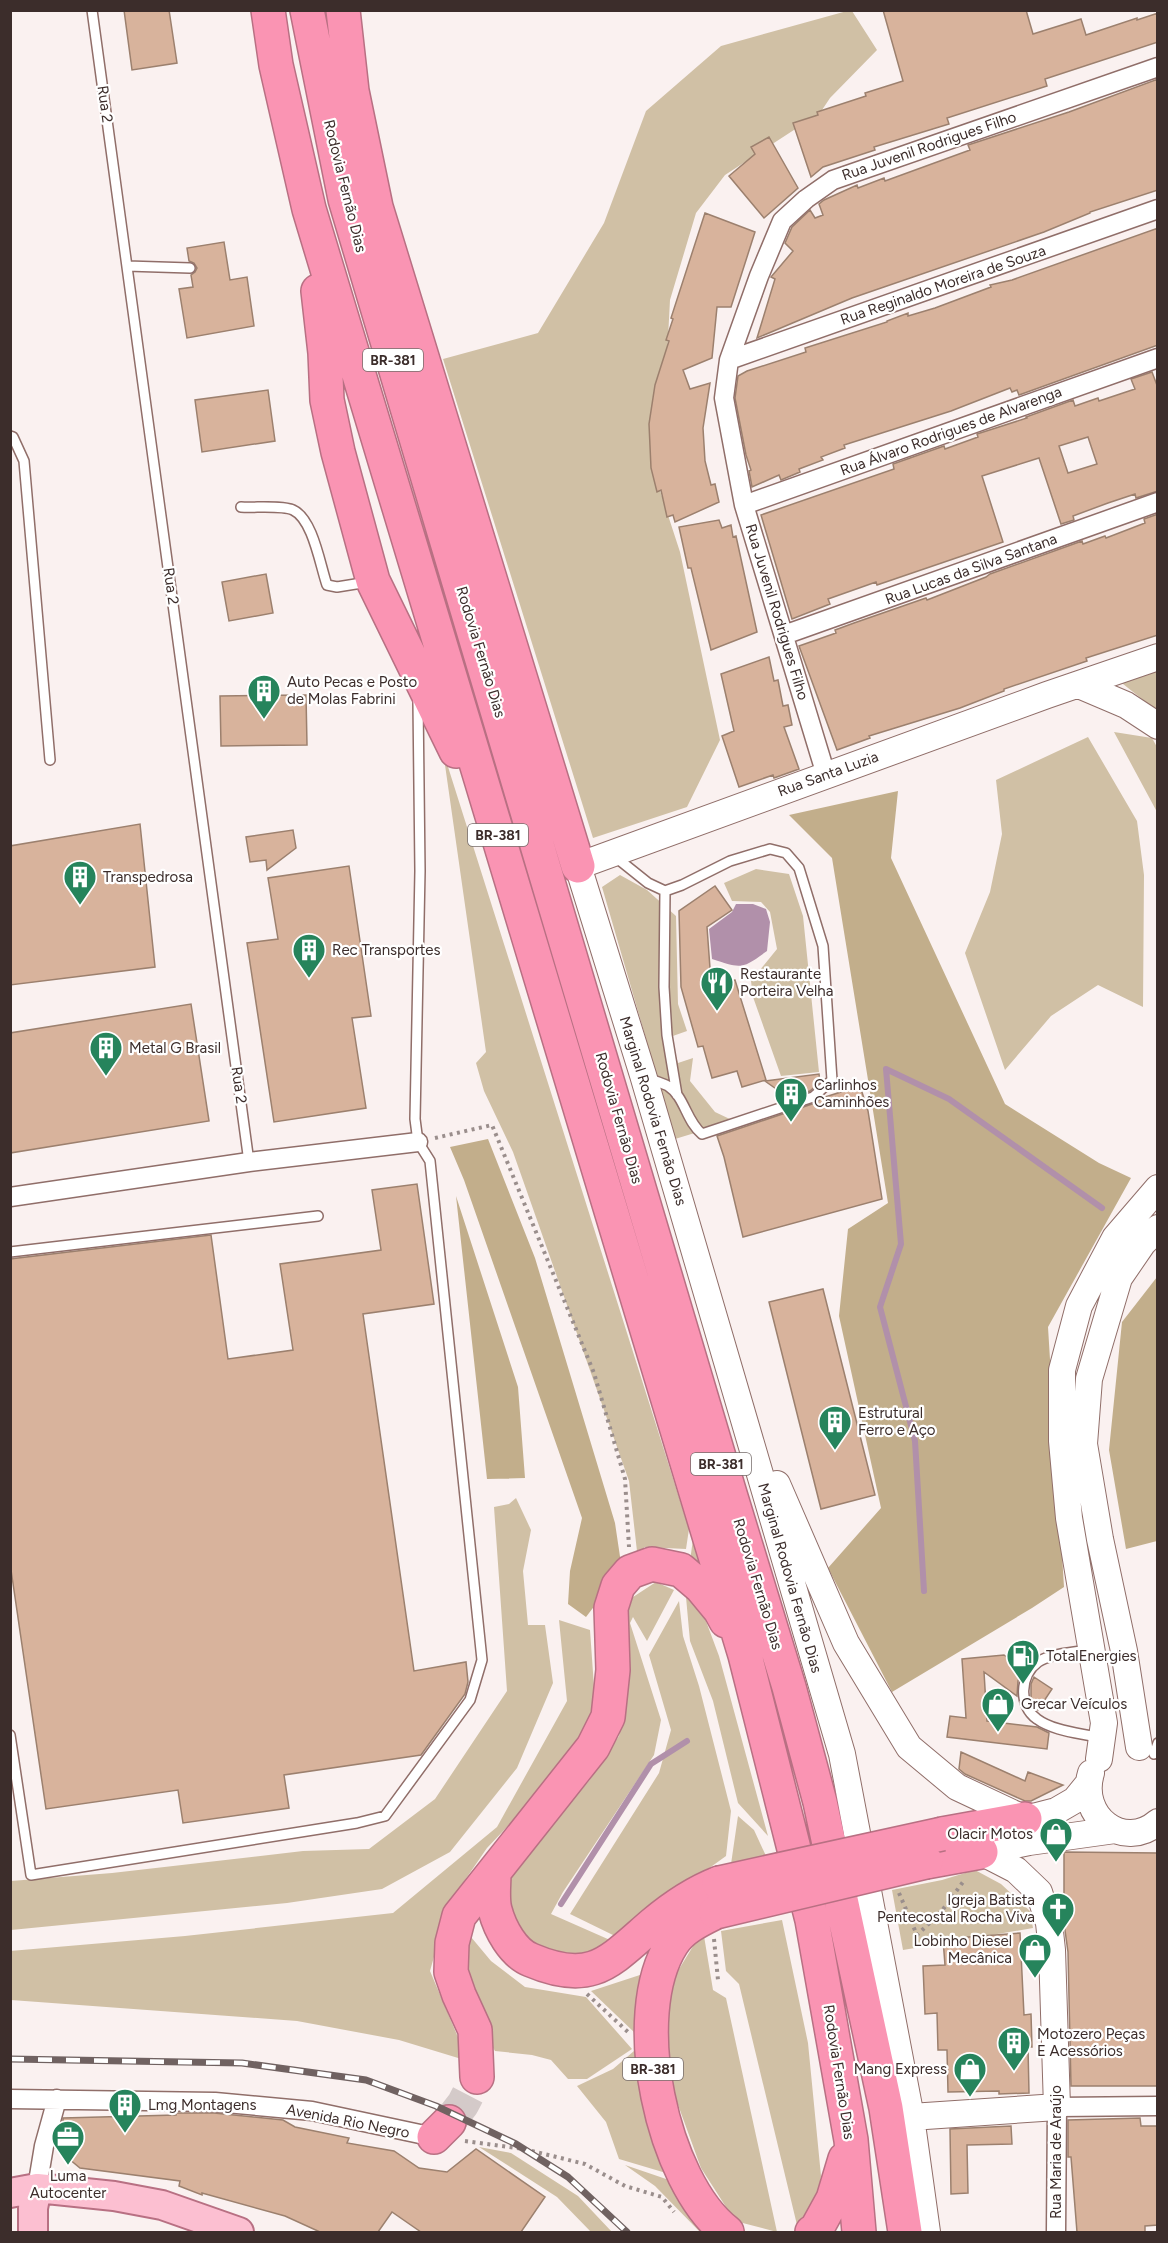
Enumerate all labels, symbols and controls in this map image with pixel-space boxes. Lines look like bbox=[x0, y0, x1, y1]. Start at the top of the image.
street label: Rua 2 bbox=[93, 84, 117, 124]
street label: Rua Juvenil Rodrigues Filho bbox=[839, 108, 1019, 184]
street label: Rodovia Fernão Dias bbox=[320, 118, 370, 254]
street label: Rua Reginaldo Moreira de Souza bbox=[838, 241, 1048, 329]
road number: BR-381 bbox=[363, 349, 423, 371]
street label: Rua Álvaro Rodrigues de Alvarenga bbox=[838, 382, 1064, 480]
street label: Rua Juvenil Rodrigues Filho bbox=[742, 522, 812, 703]
street label: Rua Lucas da Silva Santana bbox=[883, 530, 1059, 608]
street label: Rua 2 bbox=[159, 566, 183, 606]
street label: Rodovia Fernão Dias bbox=[452, 584, 510, 720]
building icon: Auto Pecas e Posto de Molas Fabrini bbox=[246, 673, 282, 720]
place label: Auto Pecas e Posto de Molas Fabrini bbox=[287, 673, 418, 708]
street label: Rua Santa Luzia bbox=[775, 747, 881, 801]
road number: BR-381 bbox=[468, 824, 528, 846]
building icon: Transpedrosa bbox=[62, 859, 98, 906]
place label: Transpedrosa bbox=[103, 868, 193, 886]
building icon: Rec Transportes bbox=[291, 932, 327, 979]
place label: Rec Transportes bbox=[332, 941, 441, 959]
restaurant icon: Restaurante Porteira Velha bbox=[699, 965, 735, 1012]
place label: Restaurante Porteira Velha bbox=[740, 965, 833, 1000]
street label: Marginal Rodovia Fernão Dias bbox=[616, 1014, 690, 1208]
building icon: Metal G Brasil bbox=[88, 1030, 124, 1077]
place label: Metal G Brasil bbox=[129, 1039, 221, 1057]
street label: Rodovia Fernão Dias bbox=[592, 1050, 646, 1186]
street label: Rua 2 bbox=[227, 1065, 251, 1105]
building icon: Carlinhos Caminhões bbox=[773, 1076, 809, 1123]
place label: Carlinhos Caminhões bbox=[814, 1076, 889, 1111]
building icon: Estrutural Ferro e Aço bbox=[817, 1404, 853, 1451]
place label: Estrutural Ferro e Aço bbox=[858, 1404, 936, 1439]
road number: BR-381 bbox=[691, 1453, 751, 1475]
street label: Marginal Rodovia Fernão Dias bbox=[754, 1481, 826, 1675]
street label: Rodovia Fernão Dias bbox=[729, 1516, 787, 1652]
fuel station icon: TotalEnergies bbox=[1005, 1638, 1041, 1685]
place label: TotalEnergies bbox=[1046, 1647, 1137, 1665]
shop icon: Grecar Veículos bbox=[980, 1686, 1016, 1733]
place label: Grecar Veículos bbox=[1021, 1695, 1127, 1713]
shop icon: Olacir Motos bbox=[1038, 1816, 1074, 1863]
place label: Olacir Motos bbox=[947, 1825, 1033, 1843]
place label: Igreja Batista Pentecostal Rocha Viva bbox=[877, 1891, 1035, 1926]
church icon: Igreja Batista Pentecostal Rocha Viva bbox=[1040, 1891, 1076, 1938]
place label: Lobinho Diesel Mecânica bbox=[914, 1932, 1012, 1967]
shop icon: Lobinho Diesel Mecânica bbox=[1017, 1932, 1053, 1979]
street label: Rodovia Fernão Dias bbox=[819, 2003, 859, 2141]
building icon: Motozero Peças E Acessórios bbox=[996, 2025, 1032, 2072]
place label: Motozero Peças E Acessórios bbox=[1037, 2025, 1145, 2060]
shop icon: Mang Express bbox=[952, 2051, 988, 2098]
road number: BR-381 bbox=[623, 2058, 683, 2080]
place label: Mang Express bbox=[854, 2060, 947, 2078]
street label: Rua Maria de Araújo bbox=[1047, 2085, 1065, 2219]
building icon: Lmg Montagens bbox=[107, 2087, 143, 2134]
place label: Lmg Montagens bbox=[148, 2096, 256, 2114]
street label: Avenida Rio Negro bbox=[285, 2100, 412, 2142]
office icon: Luma Autocenter bbox=[50, 2119, 86, 2166]
place label: Luma Autocenter bbox=[30, 2167, 106, 2202]

